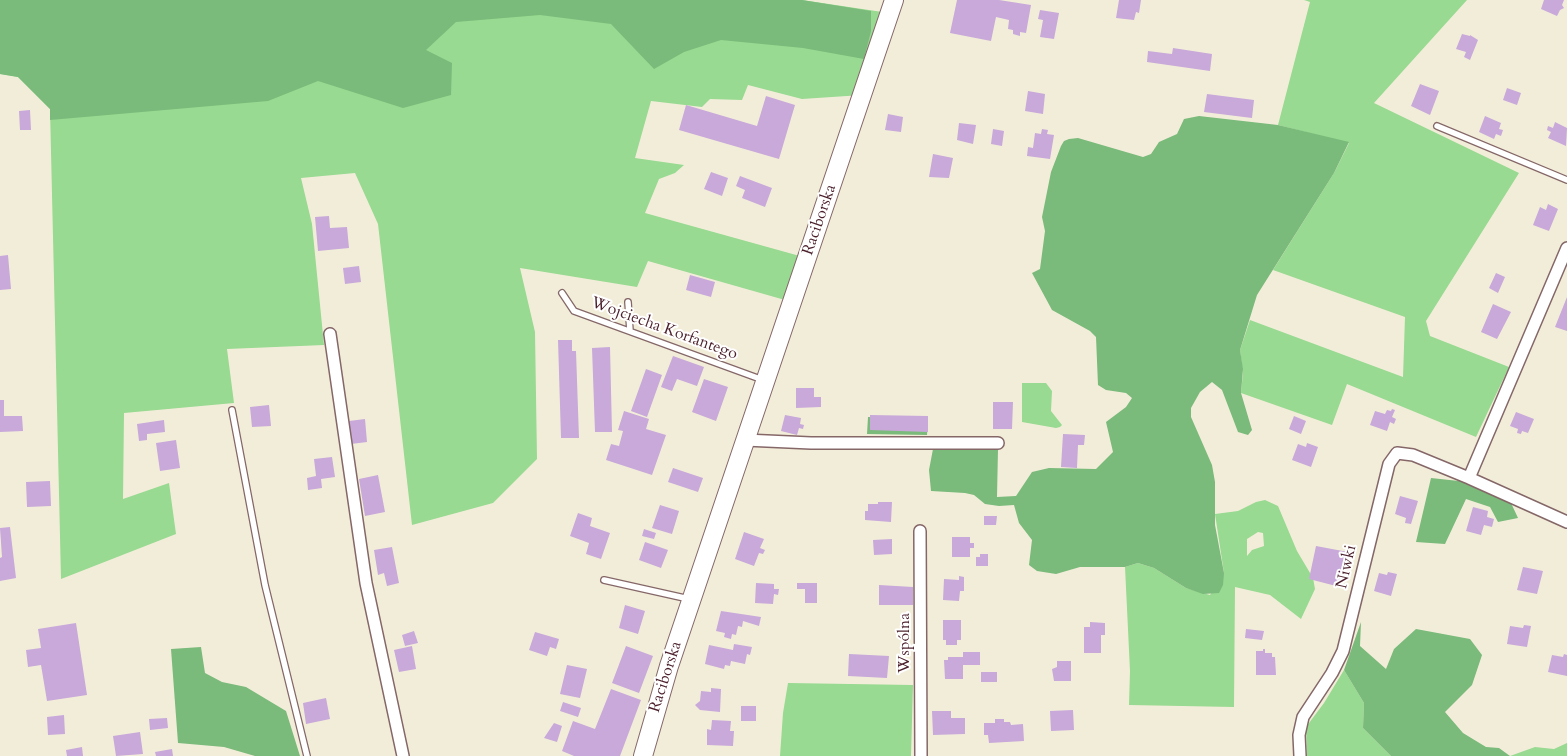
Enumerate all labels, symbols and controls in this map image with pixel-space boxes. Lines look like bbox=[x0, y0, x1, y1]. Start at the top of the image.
street label: Raciborska bbox=[799, 182, 841, 258]
street label: Wojciecha Korfantego bbox=[588, 294, 740, 364]
street label: Niwki bbox=[1333, 543, 1361, 591]
street label: Wspólna bbox=[895, 613, 915, 673]
street label: Raciborska bbox=[645, 639, 687, 715]

